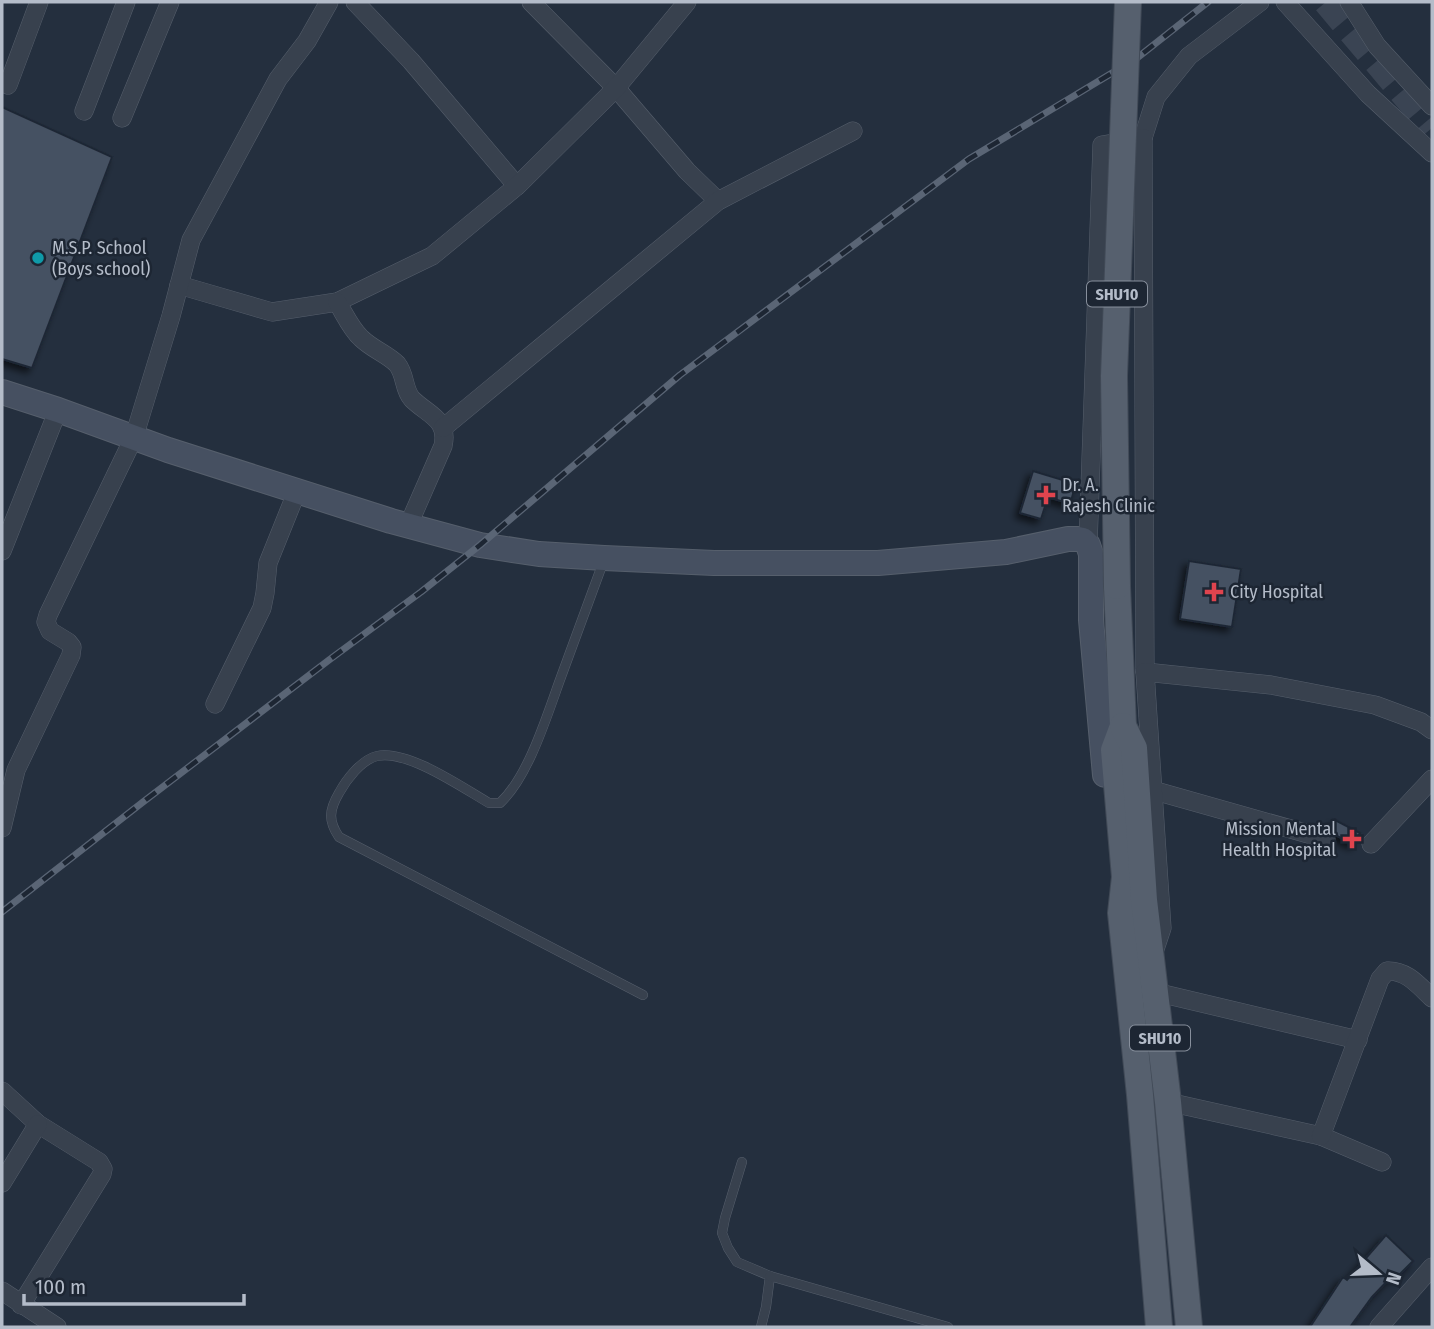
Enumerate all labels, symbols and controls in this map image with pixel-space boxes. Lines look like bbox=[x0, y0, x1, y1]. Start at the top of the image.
place label: M.S.P. School (Boys school) bbox=[52, 237, 150, 280]
marker: M.S.P. School (Boys school) bbox=[30, 250, 46, 266]
road number: SHU10 bbox=[1087, 282, 1147, 306]
place label: Dr. A. Rajesh Clinic bbox=[1062, 474, 1155, 517]
marker: Dr. A. Rajesh Clinic bbox=[1036, 485, 1056, 505]
place label: City Hospital bbox=[1230, 581, 1323, 603]
marker: City Hospital bbox=[1204, 582, 1224, 602]
place label: Mission Mental Health Hospital bbox=[1222, 818, 1336, 861]
marker: Mission Mental Health Hospital bbox=[1342, 829, 1362, 849]
road number: SHU10 bbox=[1130, 1026, 1190, 1050]
north arrow bbox=[1343, 1238, 1413, 1308]
scale bar bbox=[24, 1262, 245, 1306]
text: N bbox=[1381, 1269, 1406, 1288]
text: 100 m bbox=[35, 1274, 86, 1300]

